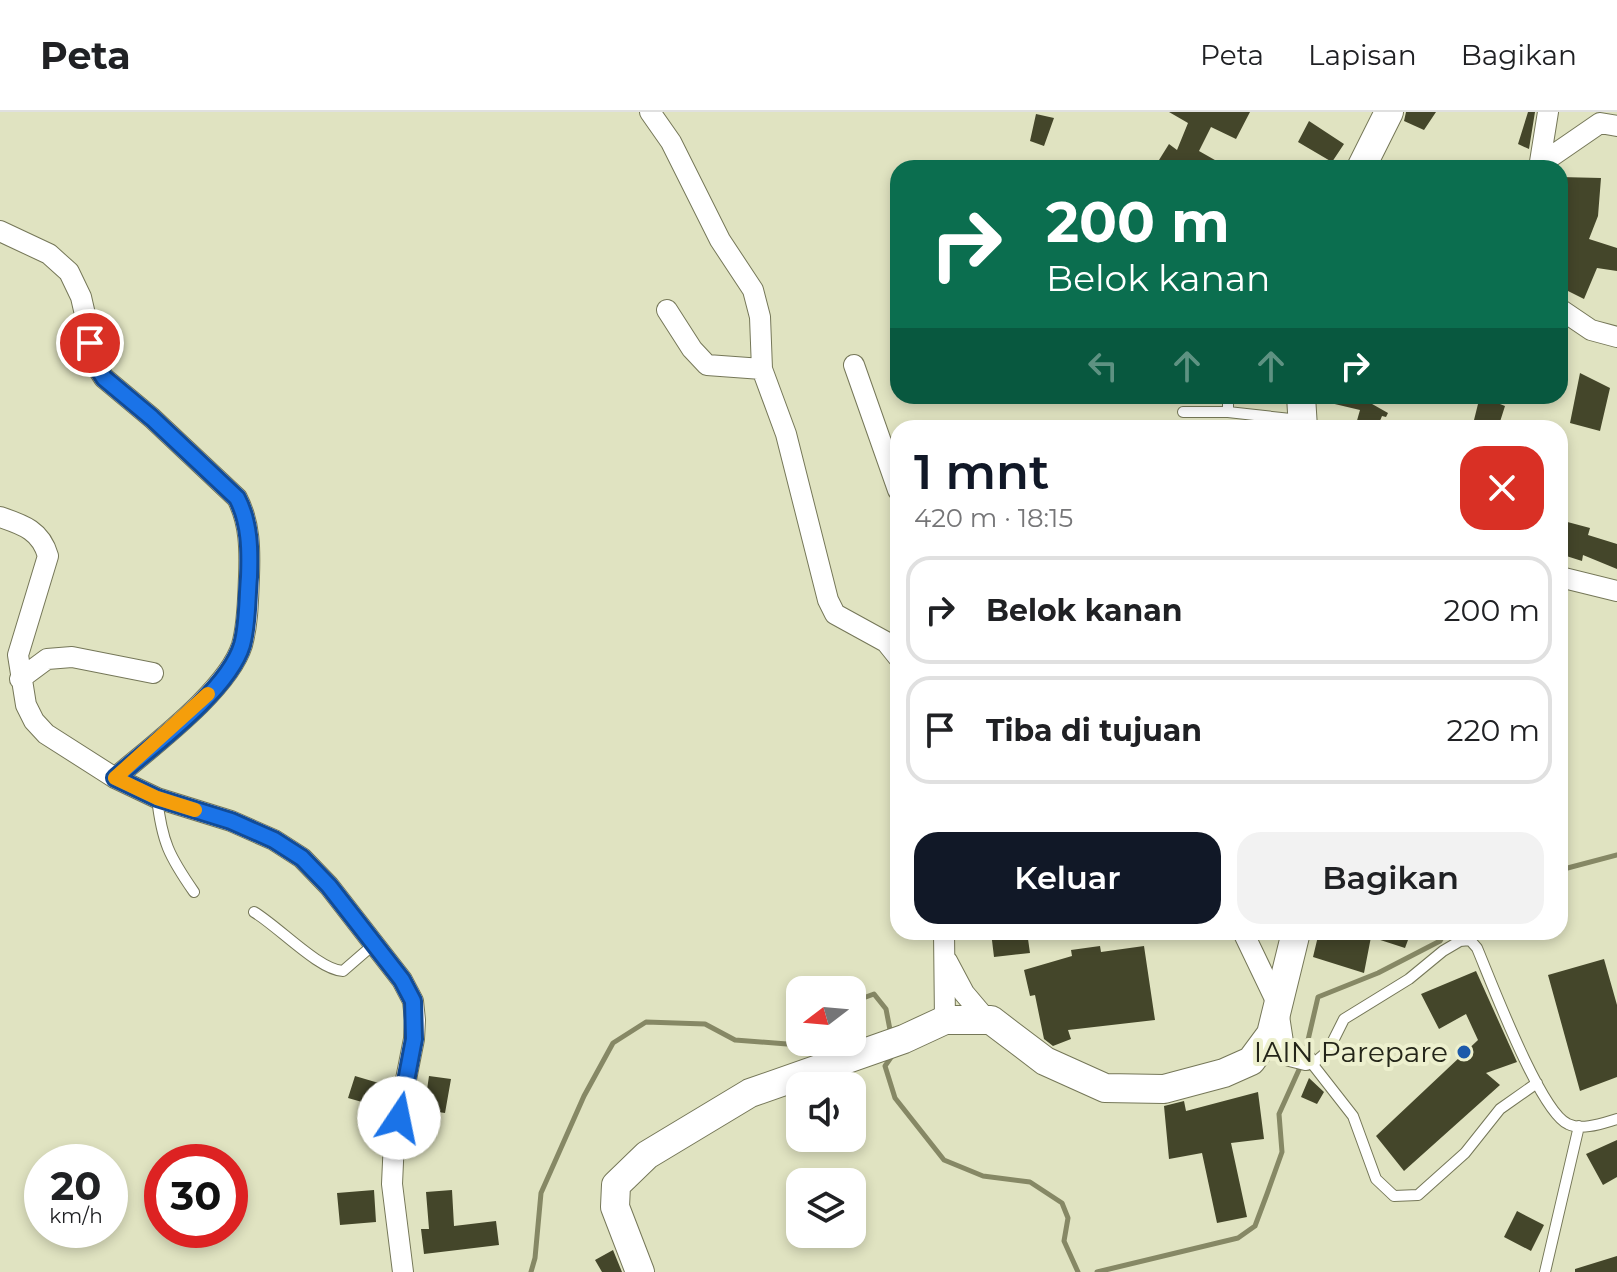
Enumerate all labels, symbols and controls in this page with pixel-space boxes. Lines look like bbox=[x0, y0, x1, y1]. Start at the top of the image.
text: Peta bbox=[40, 32, 131, 79]
text: Peta bbox=[1200, 38, 1264, 72]
text: Lapisan bbox=[1308, 38, 1417, 72]
text: Bagikan bbox=[1461, 38, 1577, 72]
text: 200 m bbox=[1046, 188, 1230, 256]
icon: right bbox=[914, 192, 1018, 296]
text: Belok kanan bbox=[1046, 256, 1270, 300]
pin bbox=[56, 309, 124, 377]
icon: arrive bbox=[68, 321, 112, 365]
icon: left bbox=[1081, 344, 1125, 388]
icon: ahead bbox=[1165, 344, 1209, 388]
icon: ahead bbox=[1249, 344, 1293, 388]
icon: right bbox=[1333, 344, 1377, 388]
text: 1 mnt bbox=[914, 443, 1049, 501]
button: close bbox=[1460, 446, 1544, 530]
text: 420 m · 18:15 bbox=[914, 502, 1073, 534]
icon: right bbox=[918, 588, 962, 632]
text: Belok kanan bbox=[986, 592, 1183, 629]
text: 200 m bbox=[1444, 592, 1540, 629]
icon: arrive bbox=[918, 708, 962, 752]
text: Tiba di tujuan bbox=[986, 712, 1202, 749]
text: 220 m bbox=[1446, 712, 1540, 749]
button: Keluar bbox=[914, 832, 1221, 924]
button: Bagikan bbox=[1237, 832, 1544, 924]
north arrow bbox=[786, 976, 866, 1056]
map controls bbox=[786, 976, 866, 1248]
place label: IAIN Parepare bbox=[1254, 1035, 1448, 1069]
marker: IAIN Parepare bbox=[1455, 1043, 1473, 1061]
button: sound bbox=[786, 1072, 866, 1152]
position arrow bbox=[357, 1076, 441, 1160]
speed limit sign: 30 bbox=[144, 1144, 248, 1248]
text: 20 bbox=[51, 1161, 101, 1210]
button: layers bbox=[786, 1168, 866, 1248]
text: km/h bbox=[49, 1204, 103, 1228]

